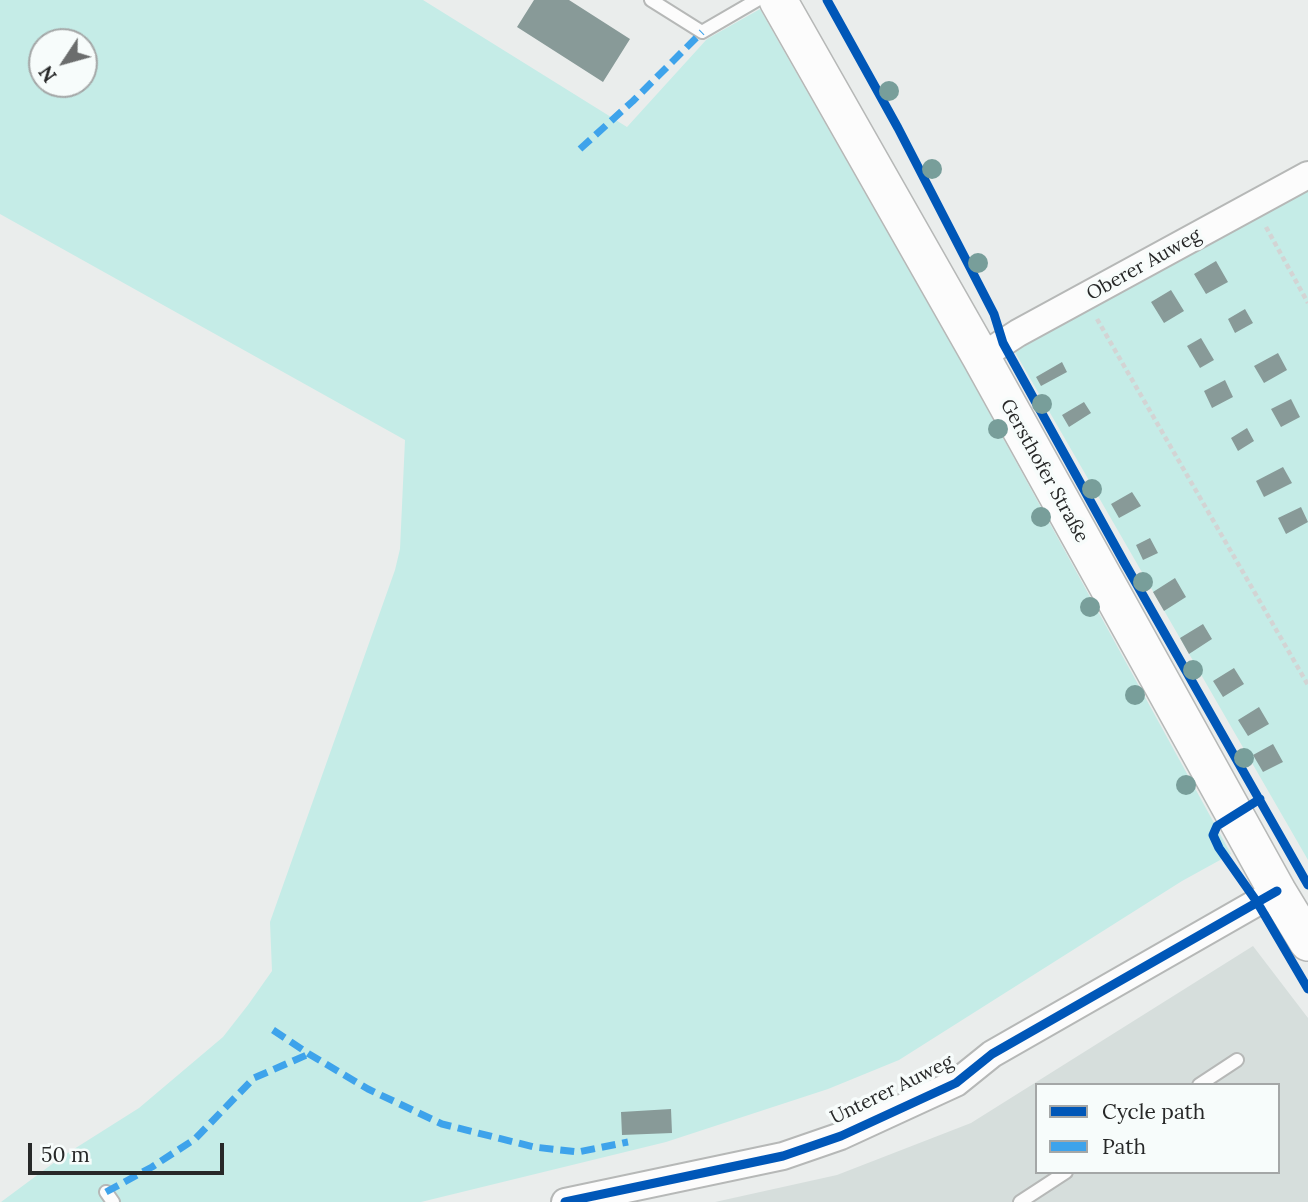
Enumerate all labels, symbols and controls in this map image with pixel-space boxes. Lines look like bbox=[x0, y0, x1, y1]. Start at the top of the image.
north arrow bbox=[28, 28, 98, 98]
text: N bbox=[34, 61, 62, 87]
street label: Oberer Auweg bbox=[1083, 224, 1205, 306]
street label: Gersthofer Straße bbox=[995, 395, 1093, 547]
street label: Unterer Auweg bbox=[827, 1050, 957, 1130]
legend bbox=[1035, 1083, 1280, 1174]
text: Cycle path bbox=[1102, 1098, 1205, 1125]
scale bar bbox=[32, 1128, 228, 1172]
text: Path bbox=[1102, 1133, 1146, 1160]
text: 50 m bbox=[41, 1141, 90, 1168]

